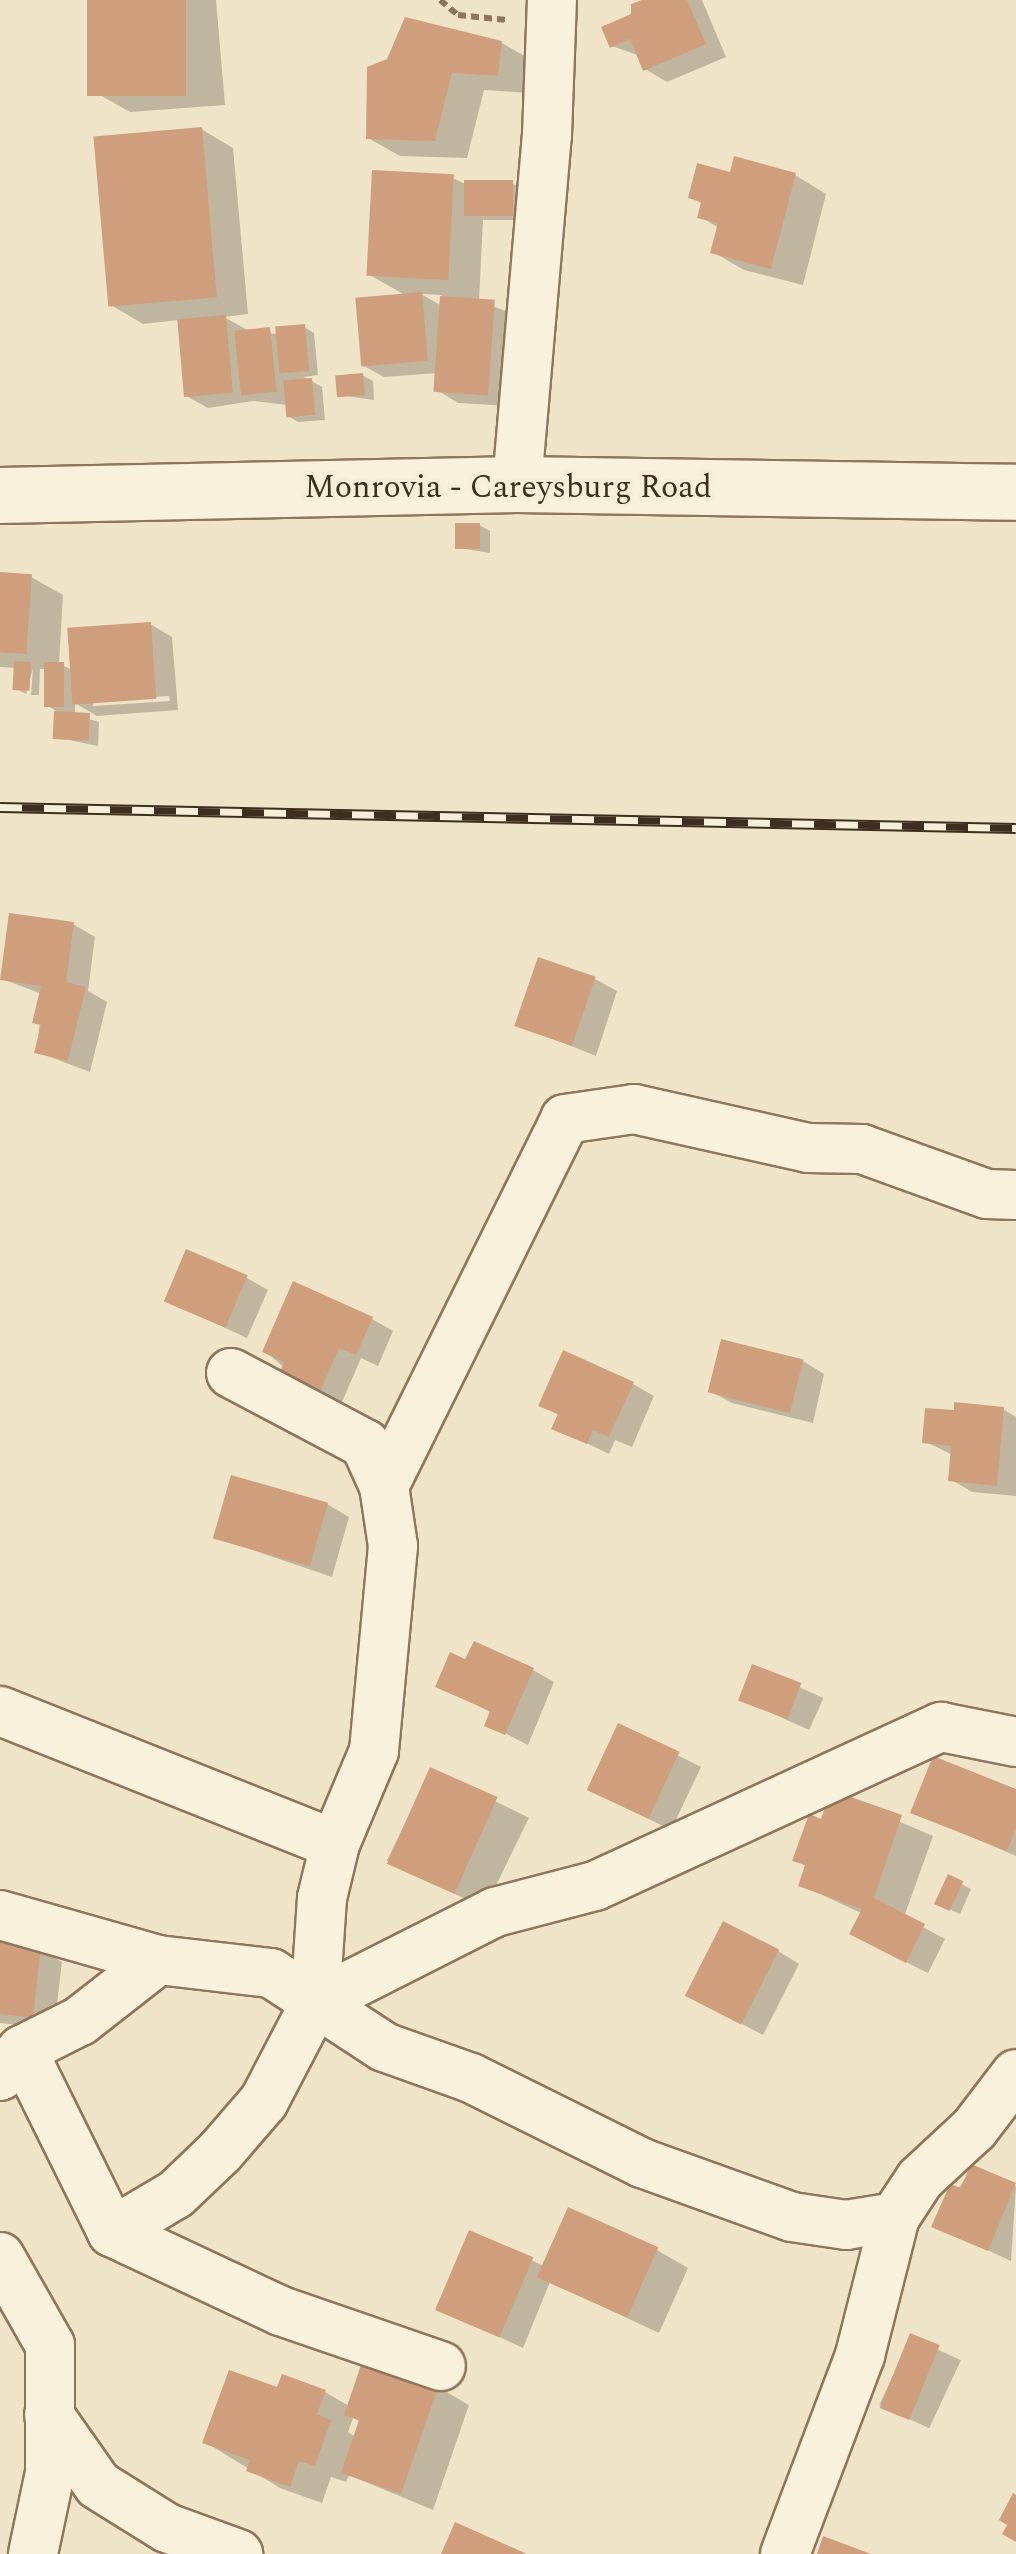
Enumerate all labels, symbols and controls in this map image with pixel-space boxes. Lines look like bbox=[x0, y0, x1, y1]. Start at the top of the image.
street label: Monrovia - Careysburg Road bbox=[304, 469, 712, 507]

